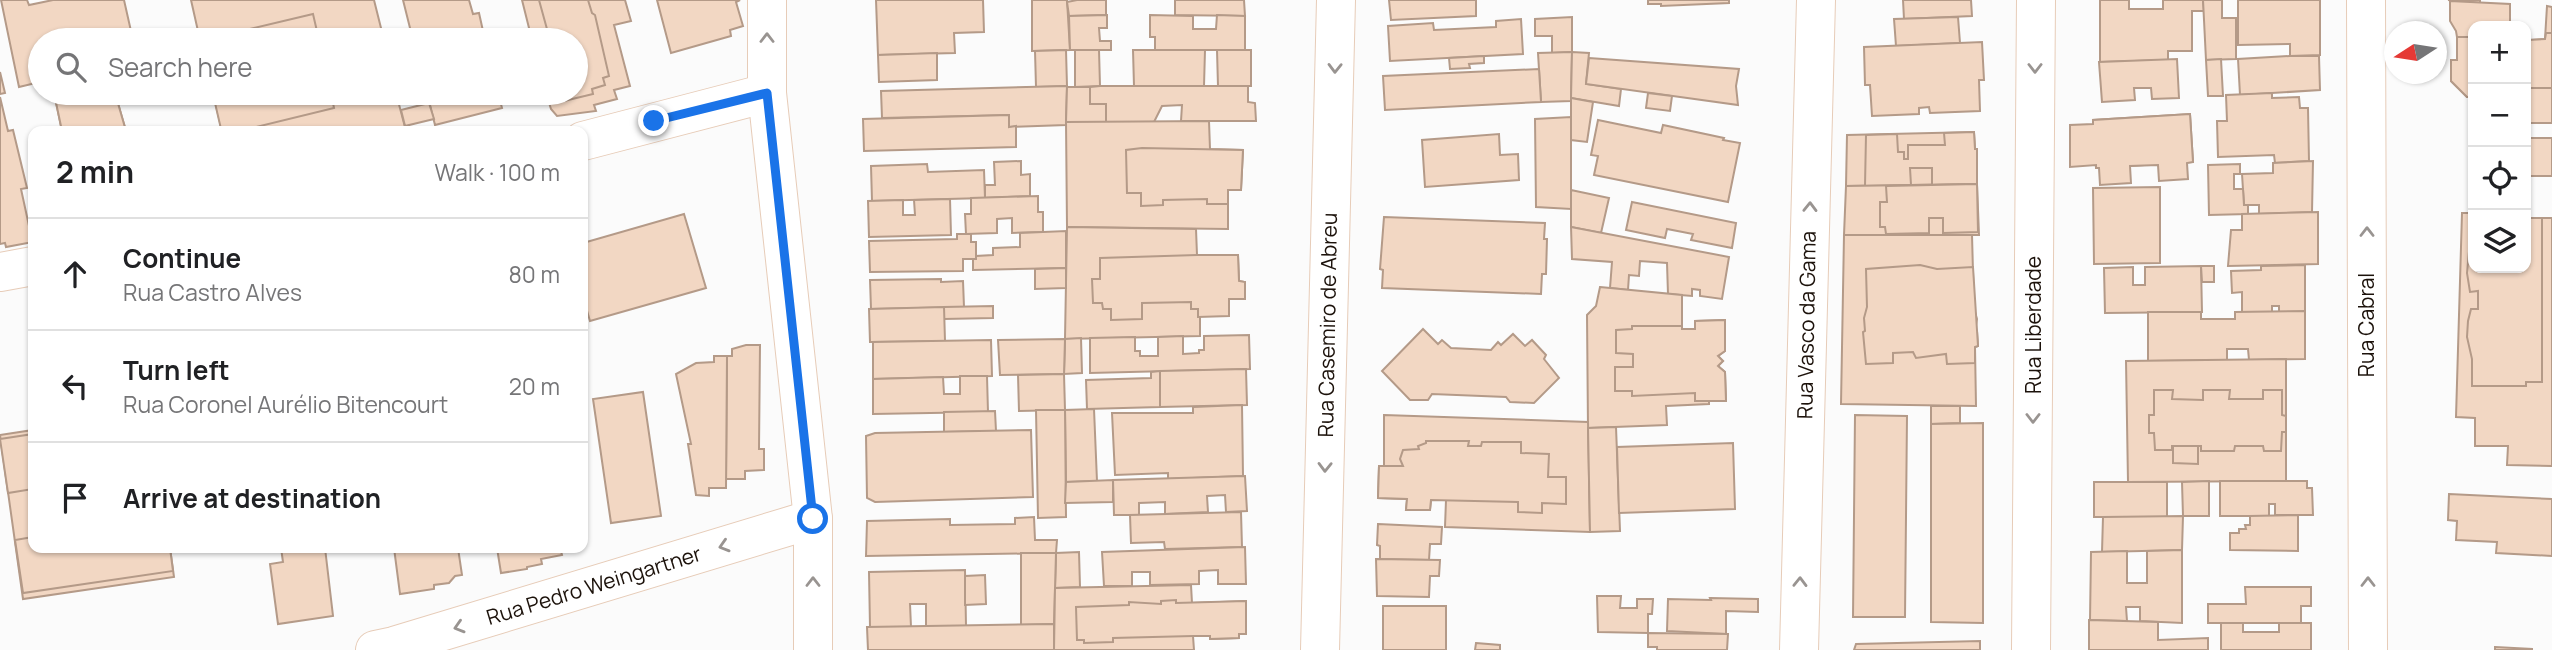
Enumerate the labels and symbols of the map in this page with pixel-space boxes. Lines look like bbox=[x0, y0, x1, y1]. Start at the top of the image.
north arrow bbox=[2384, 21, 2447, 84]
one-way arrow bbox=[759, 32, 775, 43]
one-way arrow bbox=[1327, 63, 1342, 74]
one-way arrow bbox=[2027, 63, 2043, 74]
route end bbox=[638, 105, 669, 136]
one-way arrow bbox=[1803, 202, 1818, 213]
street label: Rua Casemiro de Abreu bbox=[1311, 212, 1343, 438]
one-way arrow bbox=[2359, 226, 2375, 237]
street label: Rua Vasco da Gama bbox=[1790, 231, 1822, 419]
street label: Rua Liberdade bbox=[2019, 256, 2047, 394]
street label: Rua Cabral bbox=[2352, 273, 2380, 377]
one-way arrow bbox=[2025, 413, 2041, 424]
one-way arrow bbox=[1317, 462, 1332, 473]
route start bbox=[797, 503, 828, 534]
one-way arrow bbox=[718, 538, 730, 553]
street label: Rua Pedro Weingartner bbox=[483, 539, 705, 631]
one-way arrow bbox=[805, 576, 821, 587]
one-way arrow bbox=[1793, 576, 1808, 587]
one-way arrow bbox=[2360, 576, 2376, 587]
one-way arrow bbox=[454, 618, 466, 633]

